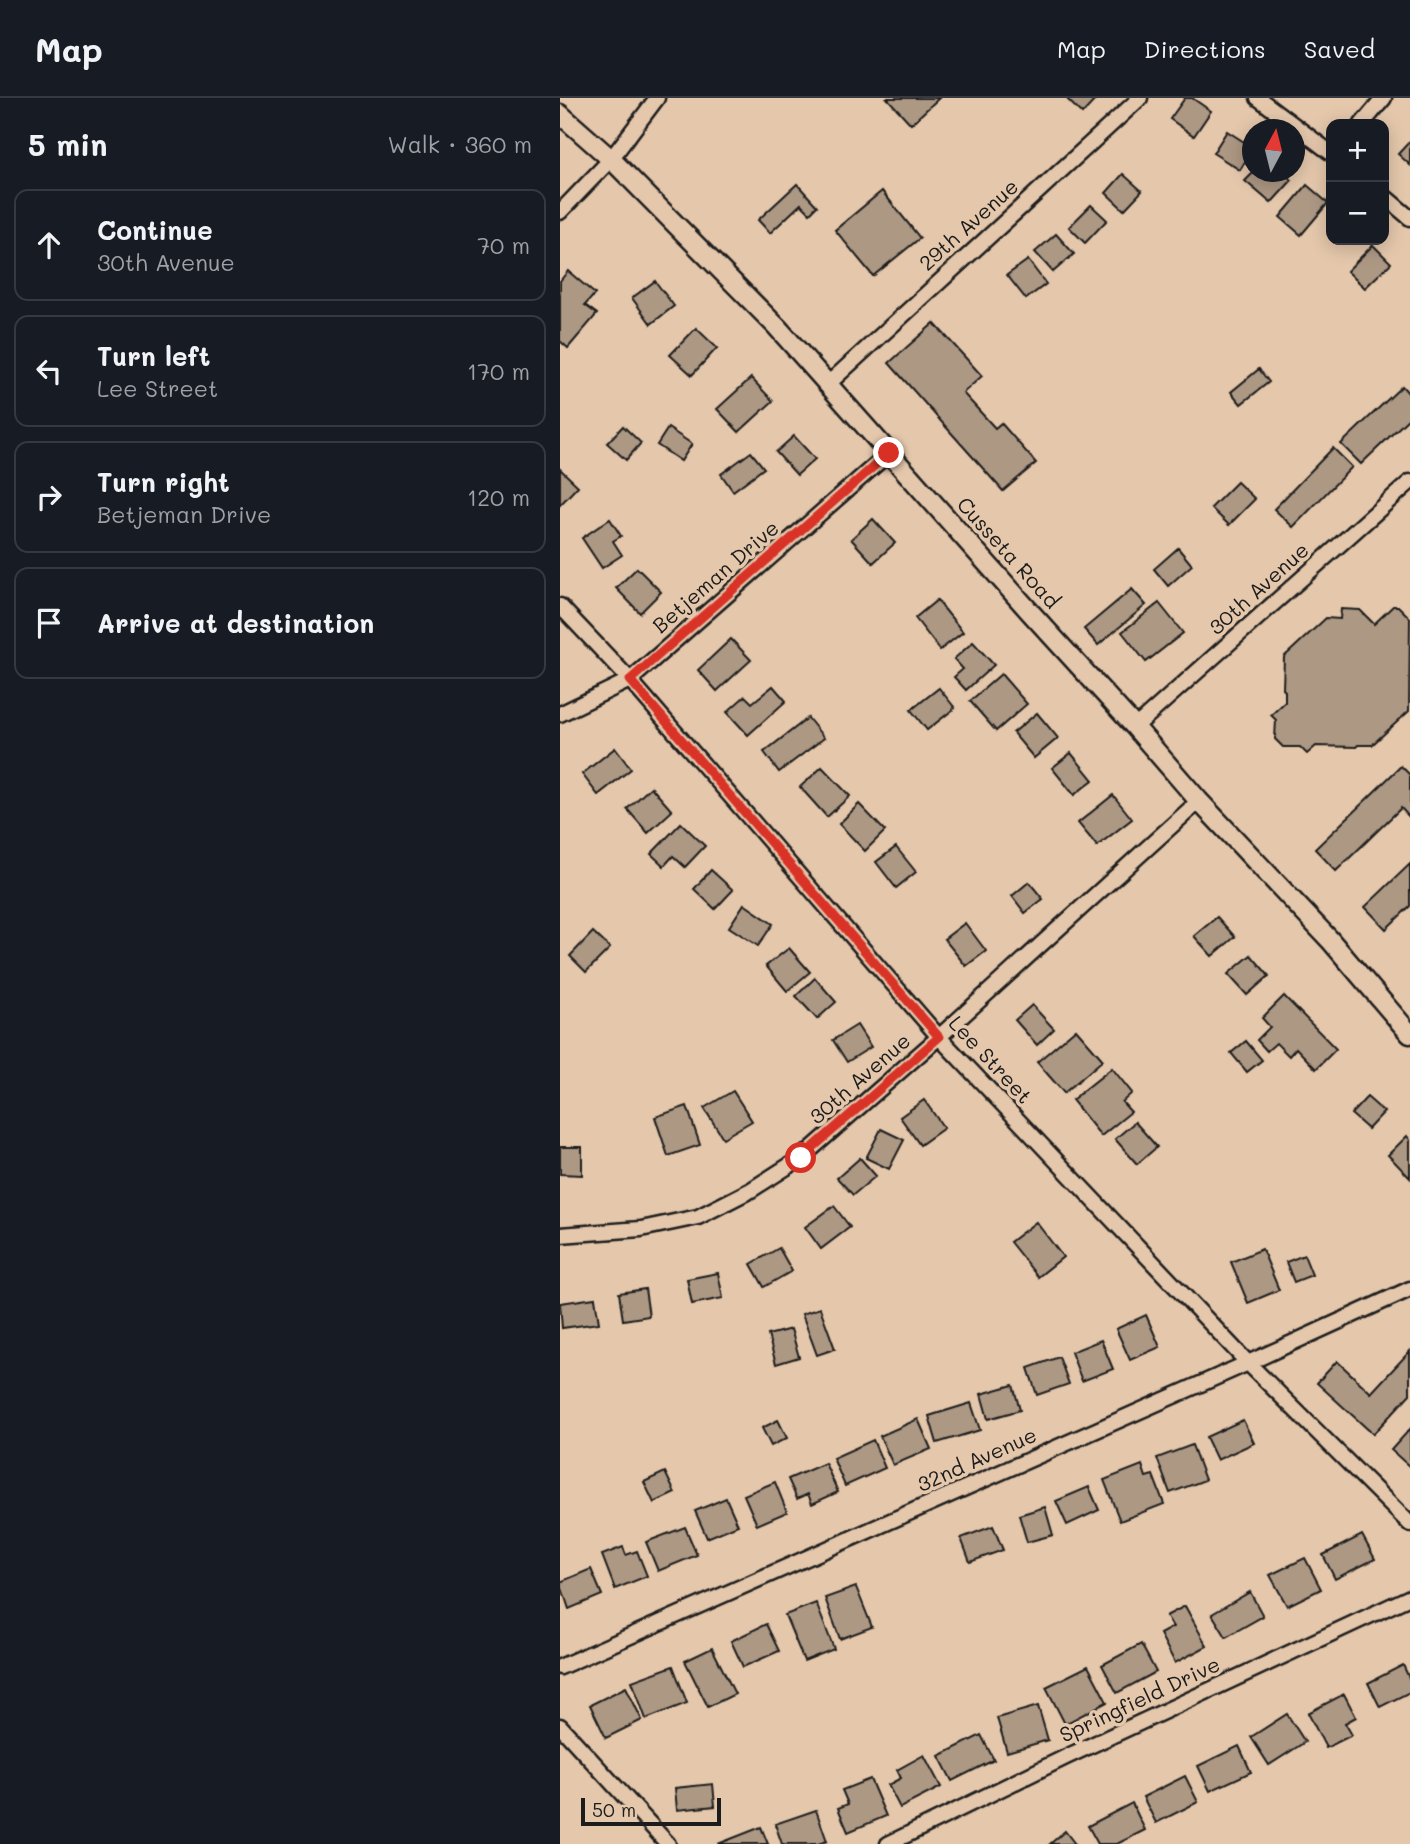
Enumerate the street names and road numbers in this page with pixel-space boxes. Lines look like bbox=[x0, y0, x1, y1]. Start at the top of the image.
street label: 29th Avenue bbox=[913, 172, 1023, 276]
street label: Cusseta Road bbox=[952, 490, 1066, 614]
street label: Betjeman Drive bbox=[646, 514, 784, 638]
street label: 30th Avenue bbox=[1202, 536, 1314, 640]
street label: Lee Street bbox=[944, 1009, 1039, 1109]
street label: 30th Avenue bbox=[803, 1026, 915, 1129]
street label: 32nd Avenue bbox=[912, 1420, 1041, 1497]
street label: Springfield Drive bbox=[1055, 1650, 1224, 1748]

